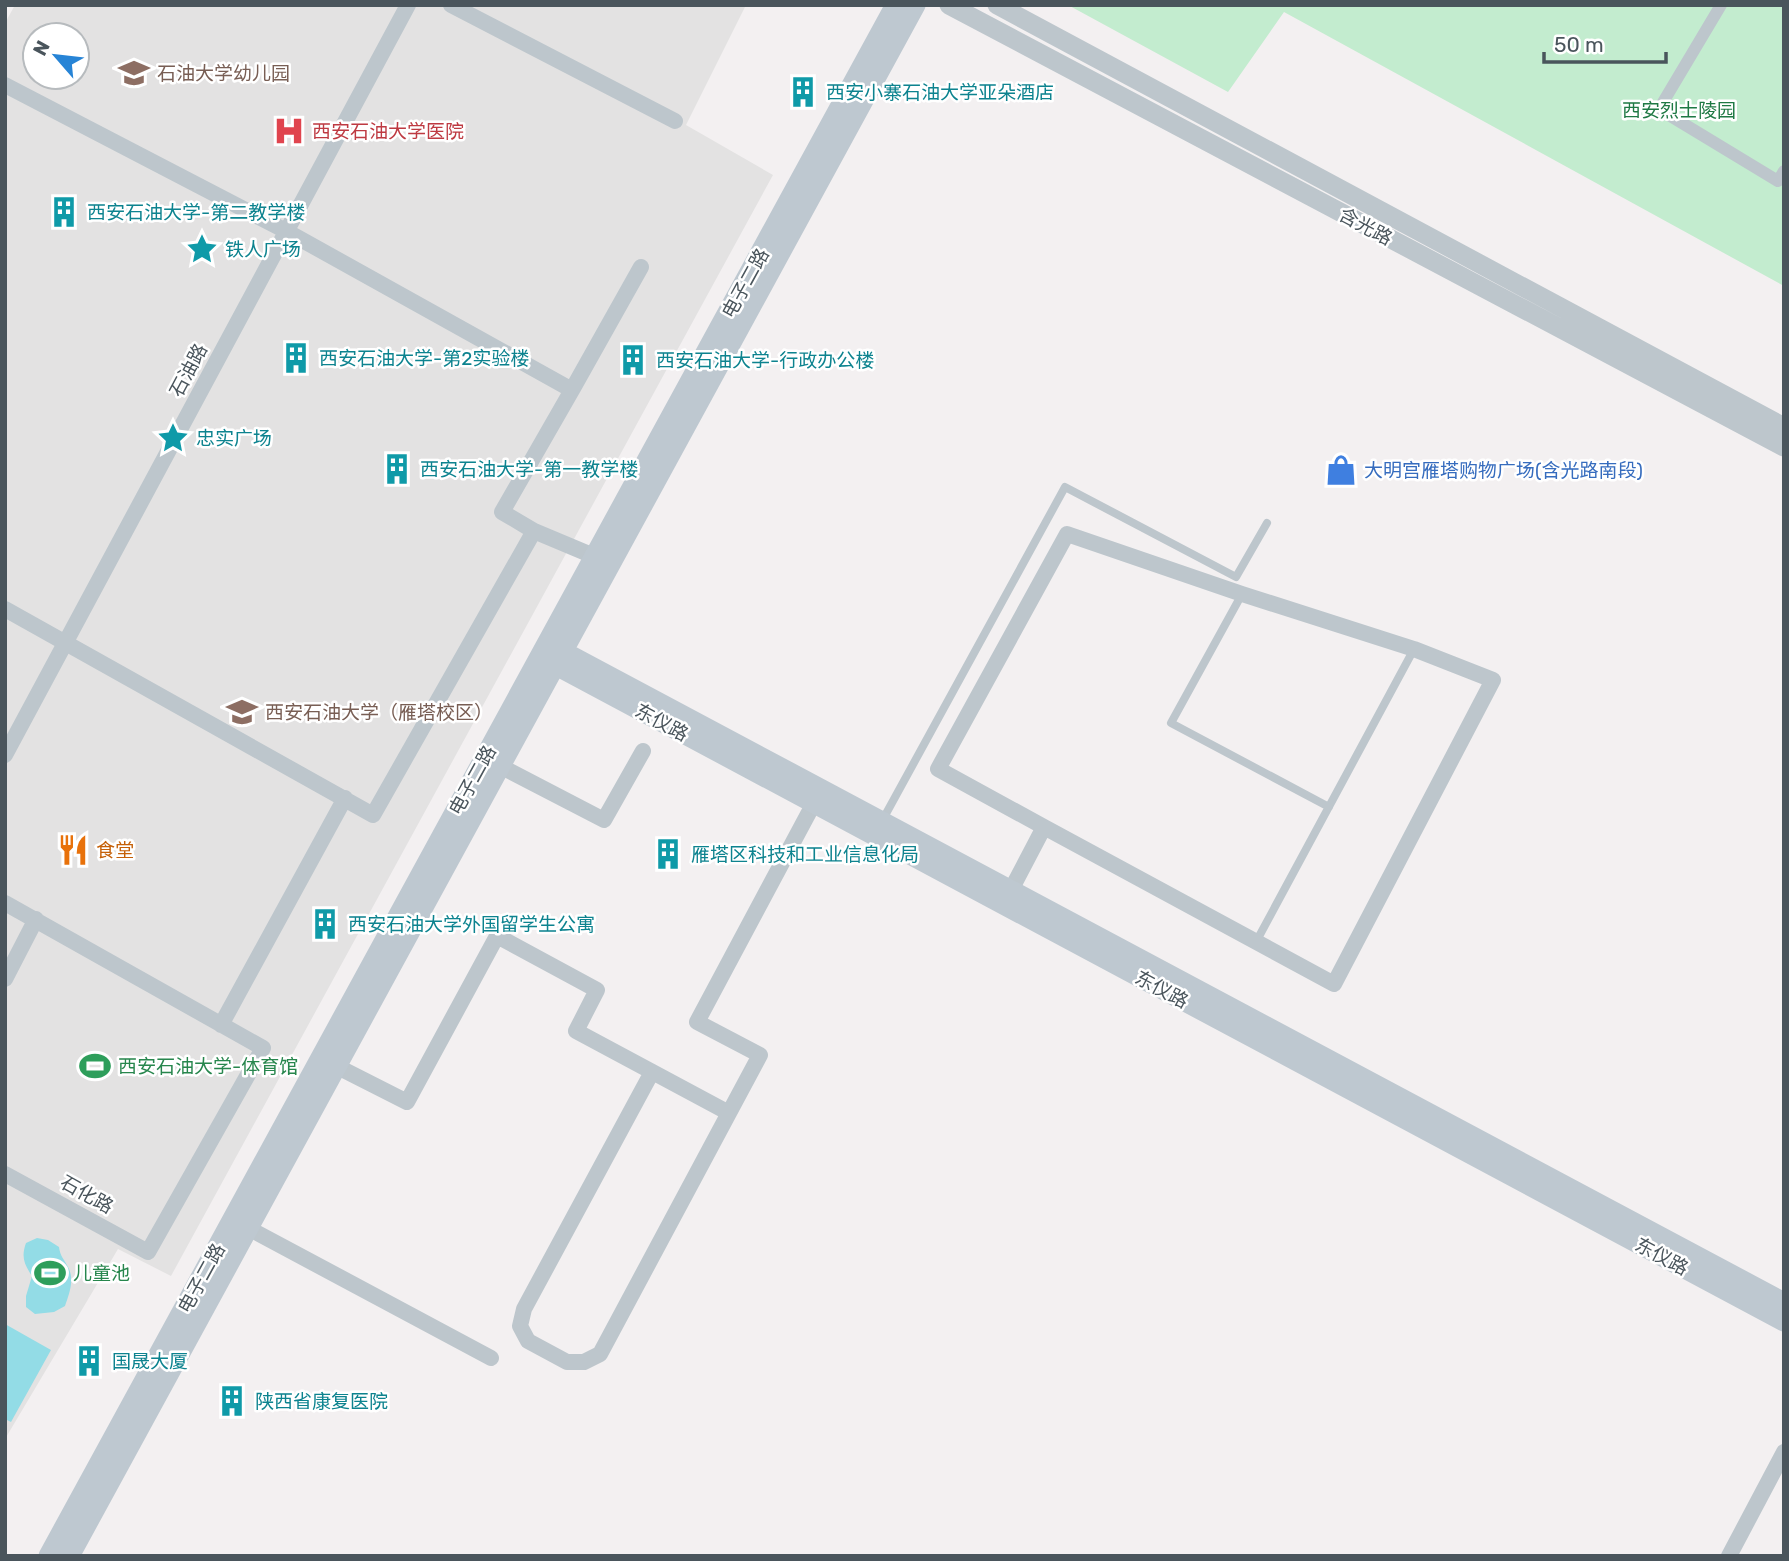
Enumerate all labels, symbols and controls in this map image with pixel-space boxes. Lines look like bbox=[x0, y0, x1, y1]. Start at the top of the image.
north arrow bbox=[21, 21, 91, 91]
scale bar bbox=[1544, 21, 1666, 65]
text: 50 m bbox=[1554, 32, 1604, 57]
text: N bbox=[28, 37, 55, 60]
school or university icon: 石油大学幼儿园 bbox=[117, 56, 151, 90]
place label: 石油大学幼儿园 bbox=[157, 62, 290, 85]
building icon: 西安小寨石油大学亚朵酒店 bbox=[786, 75, 820, 109]
place label: 西安小寨石油大学亚朵酒店 bbox=[826, 81, 1054, 104]
park label: 西安烈士陵园 bbox=[1622, 99, 1736, 122]
hospital icon: 西安石油大学医院 bbox=[272, 114, 306, 148]
place label: 西安石油大学医院 bbox=[312, 120, 464, 143]
building icon: 西安石油大学-第二教学楼 bbox=[47, 195, 81, 229]
place label: 西安石油大学-第二教学楼 bbox=[87, 201, 305, 224]
street label: 含光路 bbox=[1335, 203, 1396, 250]
place icon: 铁人广场 bbox=[185, 232, 219, 266]
place label: 铁人广场 bbox=[225, 238, 301, 261]
street label: 电子二路 bbox=[717, 244, 774, 322]
street label: 石油路 bbox=[165, 340, 212, 401]
building icon: 西安石油大学-第2实验楼 bbox=[279, 341, 313, 375]
building icon: 西安石油大学-行政办公楼 bbox=[616, 343, 650, 377]
place label: 西安石油大学-第2实验楼 bbox=[319, 347, 529, 370]
place label: 西安石油大学-行政办公楼 bbox=[656, 349, 874, 372]
place icon: 忠实广场 bbox=[156, 421, 190, 455]
place label: 忠实广场 bbox=[196, 427, 272, 450]
building icon: 西安石油大学-第一教学楼 bbox=[380, 452, 414, 486]
shop icon: 大明宫雁塔购物广场(含光路南段) bbox=[1324, 453, 1358, 487]
place label: 西安石油大学-第一教学楼 bbox=[420, 458, 638, 481]
place label: 大明宫雁塔购物广场(含光路南段) bbox=[1364, 459, 1643, 482]
school or university icon: 西安石油大学（雁塔校区） bbox=[225, 695, 259, 729]
street label: 东仪路 bbox=[631, 699, 692, 746]
place label: 西安石油大学（雁塔校区） bbox=[265, 701, 493, 724]
street label: 电子二路 bbox=[444, 741, 501, 819]
restaurant icon: 食堂 bbox=[56, 833, 90, 867]
building icon: 雁塔区科技和工业信息化局 bbox=[651, 837, 685, 871]
place label: 食堂 bbox=[96, 839, 134, 862]
place label: 雁塔区科技和工业信息化局 bbox=[691, 843, 919, 866]
building icon: 西安石油大学外国留学生公寓 bbox=[308, 907, 342, 941]
place label: 西安石油大学外国留学生公寓 bbox=[348, 913, 595, 936]
street label: 东仪路 bbox=[1131, 966, 1192, 1013]
sports icon: 西安石油大学-体育馆 bbox=[78, 1049, 112, 1083]
place label: 西安石油大学-体育馆 bbox=[118, 1055, 298, 1078]
street label: 石化路 bbox=[56, 1171, 117, 1218]
street label: 东仪路 bbox=[1631, 1233, 1692, 1280]
street label: 电子二路 bbox=[173, 1239, 230, 1317]
sports icon: 儿童池 bbox=[33, 1256, 67, 1290]
place label: 儿童池 bbox=[73, 1262, 130, 1285]
building icon: 国晟大厦 bbox=[72, 1344, 106, 1378]
place label: 国晟大厦 bbox=[112, 1350, 188, 1373]
building icon: 陕西省康复医院 bbox=[215, 1384, 249, 1418]
place label: 陕西省康复医院 bbox=[255, 1390, 388, 1413]

